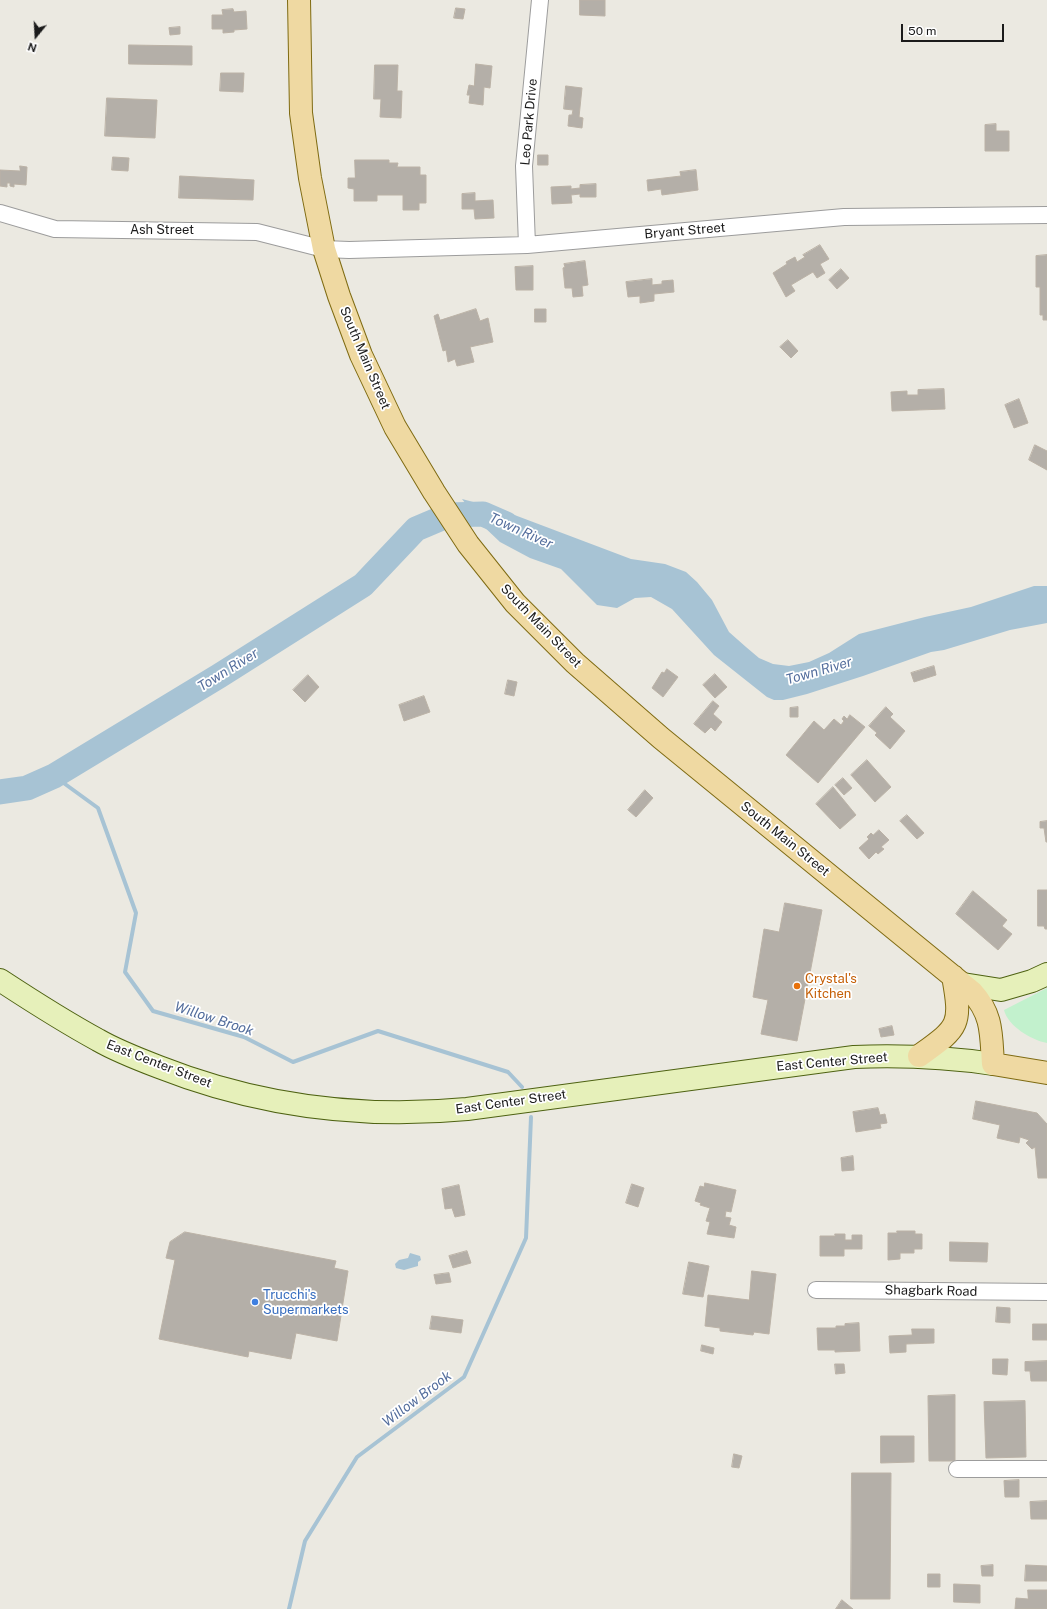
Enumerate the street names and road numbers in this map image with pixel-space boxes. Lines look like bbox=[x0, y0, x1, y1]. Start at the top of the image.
street label: Leo Park Drive bbox=[517, 78, 541, 166]
street label: Bryant Street bbox=[644, 220, 726, 242]
street label: Ash Street bbox=[130, 222, 194, 238]
street label: South Main Street bbox=[336, 304, 394, 412]
street label: South Main Street bbox=[497, 581, 585, 671]
street label: South Main Street bbox=[737, 798, 833, 880]
street label: East Center Street bbox=[104, 1037, 214, 1091]
street label: East Center Street bbox=[776, 1049, 888, 1075]
street label: East Center Street bbox=[455, 1087, 567, 1117]
street label: Shagbark Road bbox=[885, 1282, 977, 1300]

